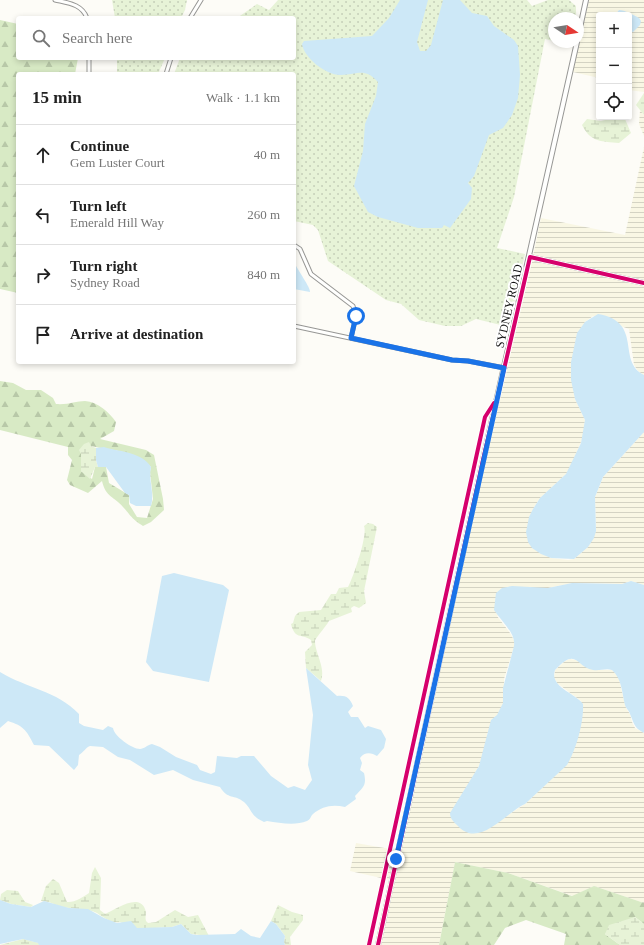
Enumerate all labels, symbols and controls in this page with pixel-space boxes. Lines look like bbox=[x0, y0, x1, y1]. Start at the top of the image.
north arrow bbox=[548, 12, 584, 48]
map controls bbox=[596, 12, 632, 120]
button: + bbox=[596, 12, 632, 48]
search box bbox=[16, 16, 296, 60]
icon: search bbox=[30, 27, 52, 49]
text: Search here bbox=[62, 30, 132, 46]
button: − bbox=[596, 48, 632, 84]
button: locate bbox=[596, 84, 632, 120]
text: 15 min bbox=[32, 88, 82, 107]
text: Walk · 1.1 km bbox=[206, 90, 280, 105]
text: Continue bbox=[70, 138, 129, 154]
icon: ahead bbox=[32, 144, 54, 166]
text: 40 m bbox=[254, 147, 280, 162]
text: Gem Luster Court bbox=[70, 155, 165, 170]
text: Turn left bbox=[70, 198, 127, 214]
icon: left bbox=[32, 204, 54, 226]
text: 260 m bbox=[247, 207, 280, 222]
text: Emerald Hill Way bbox=[70, 215, 164, 230]
text: Turn right bbox=[70, 258, 137, 274]
street label: SYDNEY ROAD bbox=[493, 263, 525, 349]
icon: right bbox=[32, 264, 54, 286]
text: 840 m bbox=[247, 267, 280, 282]
text: Sydney Road bbox=[70, 275, 140, 290]
route start bbox=[347, 307, 365, 325]
icon: arrive bbox=[32, 324, 54, 346]
text: Arrive at destination bbox=[70, 326, 203, 342]
route end bbox=[387, 850, 405, 868]

